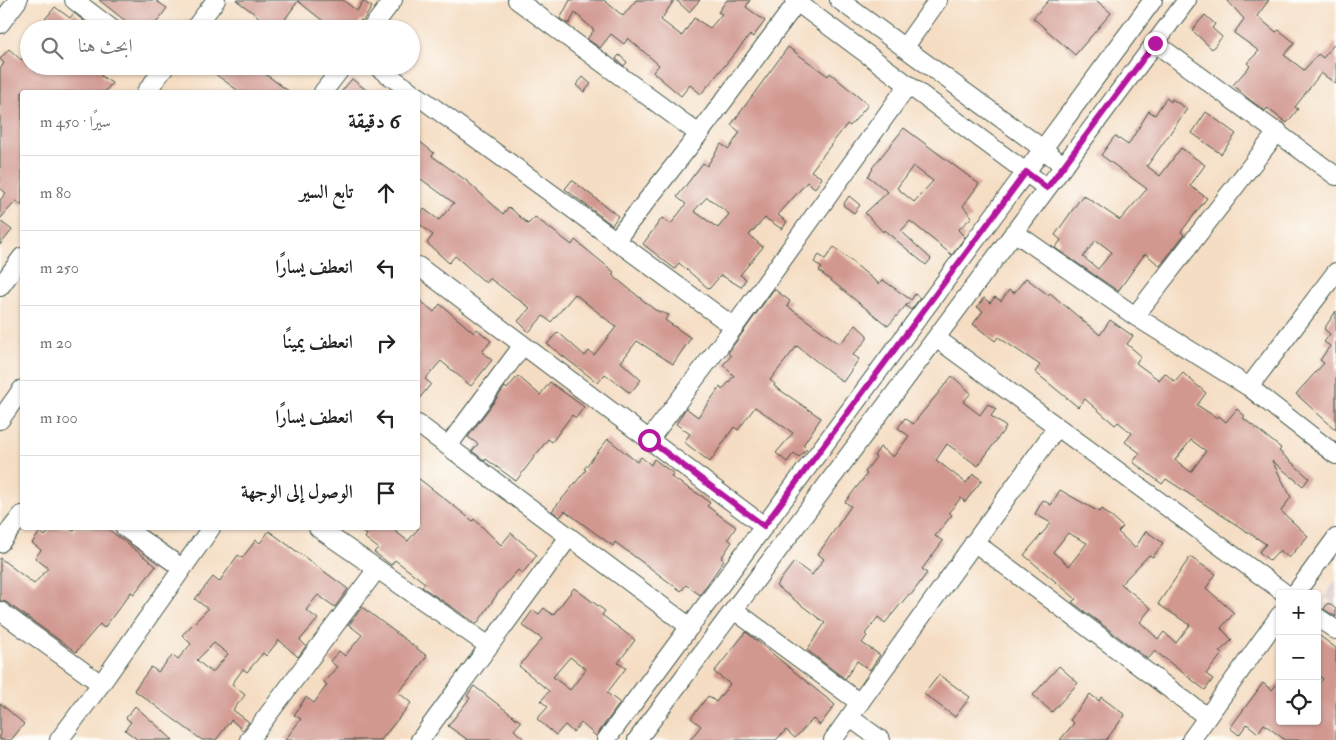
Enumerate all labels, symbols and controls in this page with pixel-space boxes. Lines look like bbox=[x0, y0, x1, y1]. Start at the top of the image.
search box bbox=[20, 20, 420, 75]
route end bbox=[1144, 32, 1167, 55]
icon: search bbox=[38, 34, 66, 62]
text: ابحث هنا bbox=[78, 34, 133, 58]
text: 6 دقيقة bbox=[348, 108, 400, 135]
text: سيرًا · 450 m bbox=[40, 112, 111, 132]
icon: ahead bbox=[372, 179, 400, 207]
text: تابع السير bbox=[299, 180, 353, 204]
text: 80 m bbox=[40, 183, 72, 203]
icon: left bbox=[372, 254, 400, 282]
text: انعطف يسارًا bbox=[275, 255, 353, 279]
text: 250 m bbox=[40, 258, 79, 278]
icon: right bbox=[372, 329, 400, 357]
text: انعطف يمينًا bbox=[283, 330, 353, 354]
text: 20 m bbox=[40, 333, 72, 353]
icon: left bbox=[372, 404, 400, 432]
text: انعطف يسارًا bbox=[275, 405, 353, 429]
text: 100 m bbox=[40, 408, 78, 428]
route start bbox=[638, 429, 661, 452]
icon: arrive bbox=[372, 479, 400, 507]
text: الوصول إلى الوجهة bbox=[241, 480, 353, 504]
map controls bbox=[1276, 590, 1321, 725]
button: + bbox=[1276, 590, 1321, 635]
button: − bbox=[1276, 635, 1321, 680]
button: locate bbox=[1276, 680, 1321, 725]

